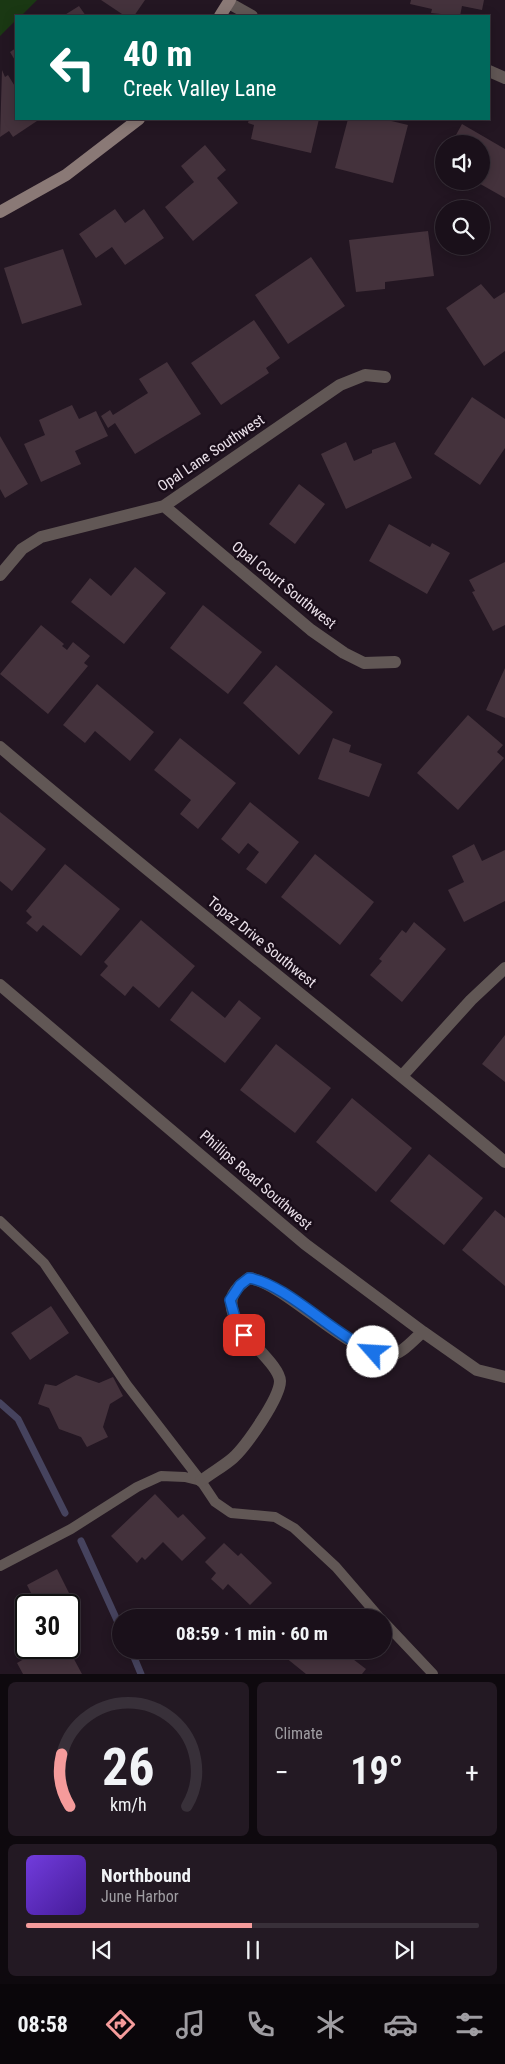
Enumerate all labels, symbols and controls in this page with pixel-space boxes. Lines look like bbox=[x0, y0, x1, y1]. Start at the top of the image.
text: 40 m bbox=[123, 34, 192, 75]
icon: left bbox=[40, 35, 105, 100]
text: Creek Valley Lane bbox=[123, 76, 276, 101]
map controls bbox=[435, 135, 490, 255]
button: sound bbox=[435, 135, 490, 190]
button: search bbox=[435, 200, 490, 255]
street label: Opal Lane Southwest bbox=[154, 411, 268, 495]
street label: Opal Court Southwest bbox=[228, 537, 340, 633]
street label: Topaz Drive Southwest bbox=[204, 893, 320, 991]
street label: Phillips Road Southwest bbox=[196, 1126, 316, 1234]
pin bbox=[223, 1314, 265, 1356]
icon: arrive bbox=[230, 1321, 258, 1349]
position arrow bbox=[346, 1325, 398, 1377]
speed limit sign: 30 bbox=[15, 1594, 80, 1659]
text: 08:59 · 1 min · 60 m bbox=[176, 1622, 328, 1645]
text: Climate bbox=[275, 1724, 323, 1743]
text: 26 bbox=[102, 1737, 155, 1798]
text: 19° bbox=[350, 1749, 403, 1793]
text: − bbox=[275, 1756, 289, 1789]
text: + bbox=[465, 1756, 479, 1789]
text: km/h bbox=[110, 1794, 147, 1815]
text: Northbound bbox=[101, 1864, 191, 1887]
text: June Harbor bbox=[101, 1887, 179, 1906]
icon: previous bbox=[88, 1936, 116, 1964]
icon: pause bbox=[239, 1936, 267, 1964]
icon: next bbox=[390, 1936, 418, 1964]
icon: directions bbox=[103, 2007, 138, 2042]
icon: music bbox=[173, 2007, 208, 2042]
icon: phone bbox=[243, 2007, 278, 2042]
icon: climate bbox=[313, 2007, 348, 2042]
icon: car bbox=[383, 2007, 418, 2042]
icon: filters bbox=[452, 2007, 487, 2042]
text: 08:58 bbox=[17, 2012, 68, 2037]

